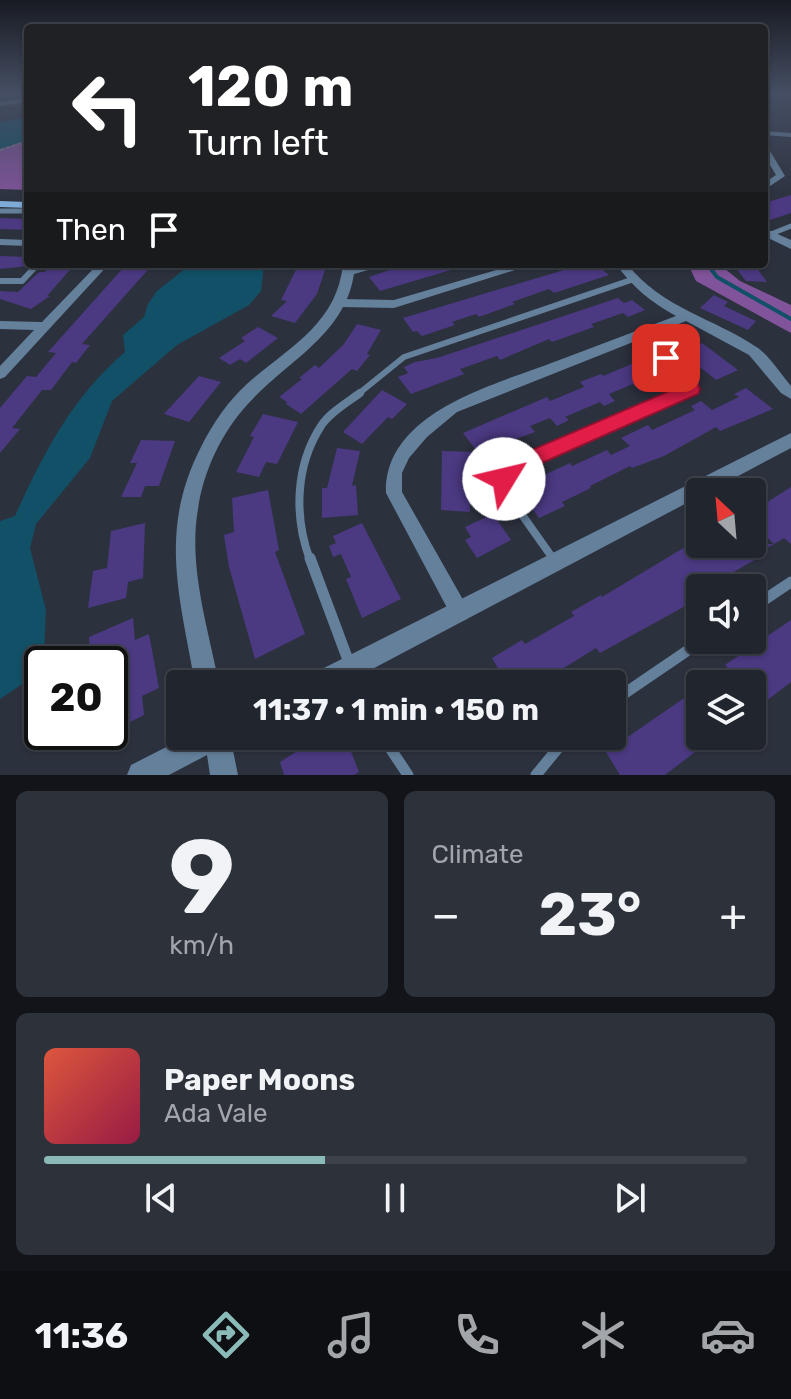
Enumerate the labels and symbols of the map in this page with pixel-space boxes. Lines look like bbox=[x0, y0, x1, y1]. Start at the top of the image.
pin bbox=[632, 324, 700, 392]
position arrow bbox=[462, 437, 546, 521]
north arrow bbox=[686, 478, 766, 558]
speed limit sign: 20 bbox=[24, 646, 128, 750]

